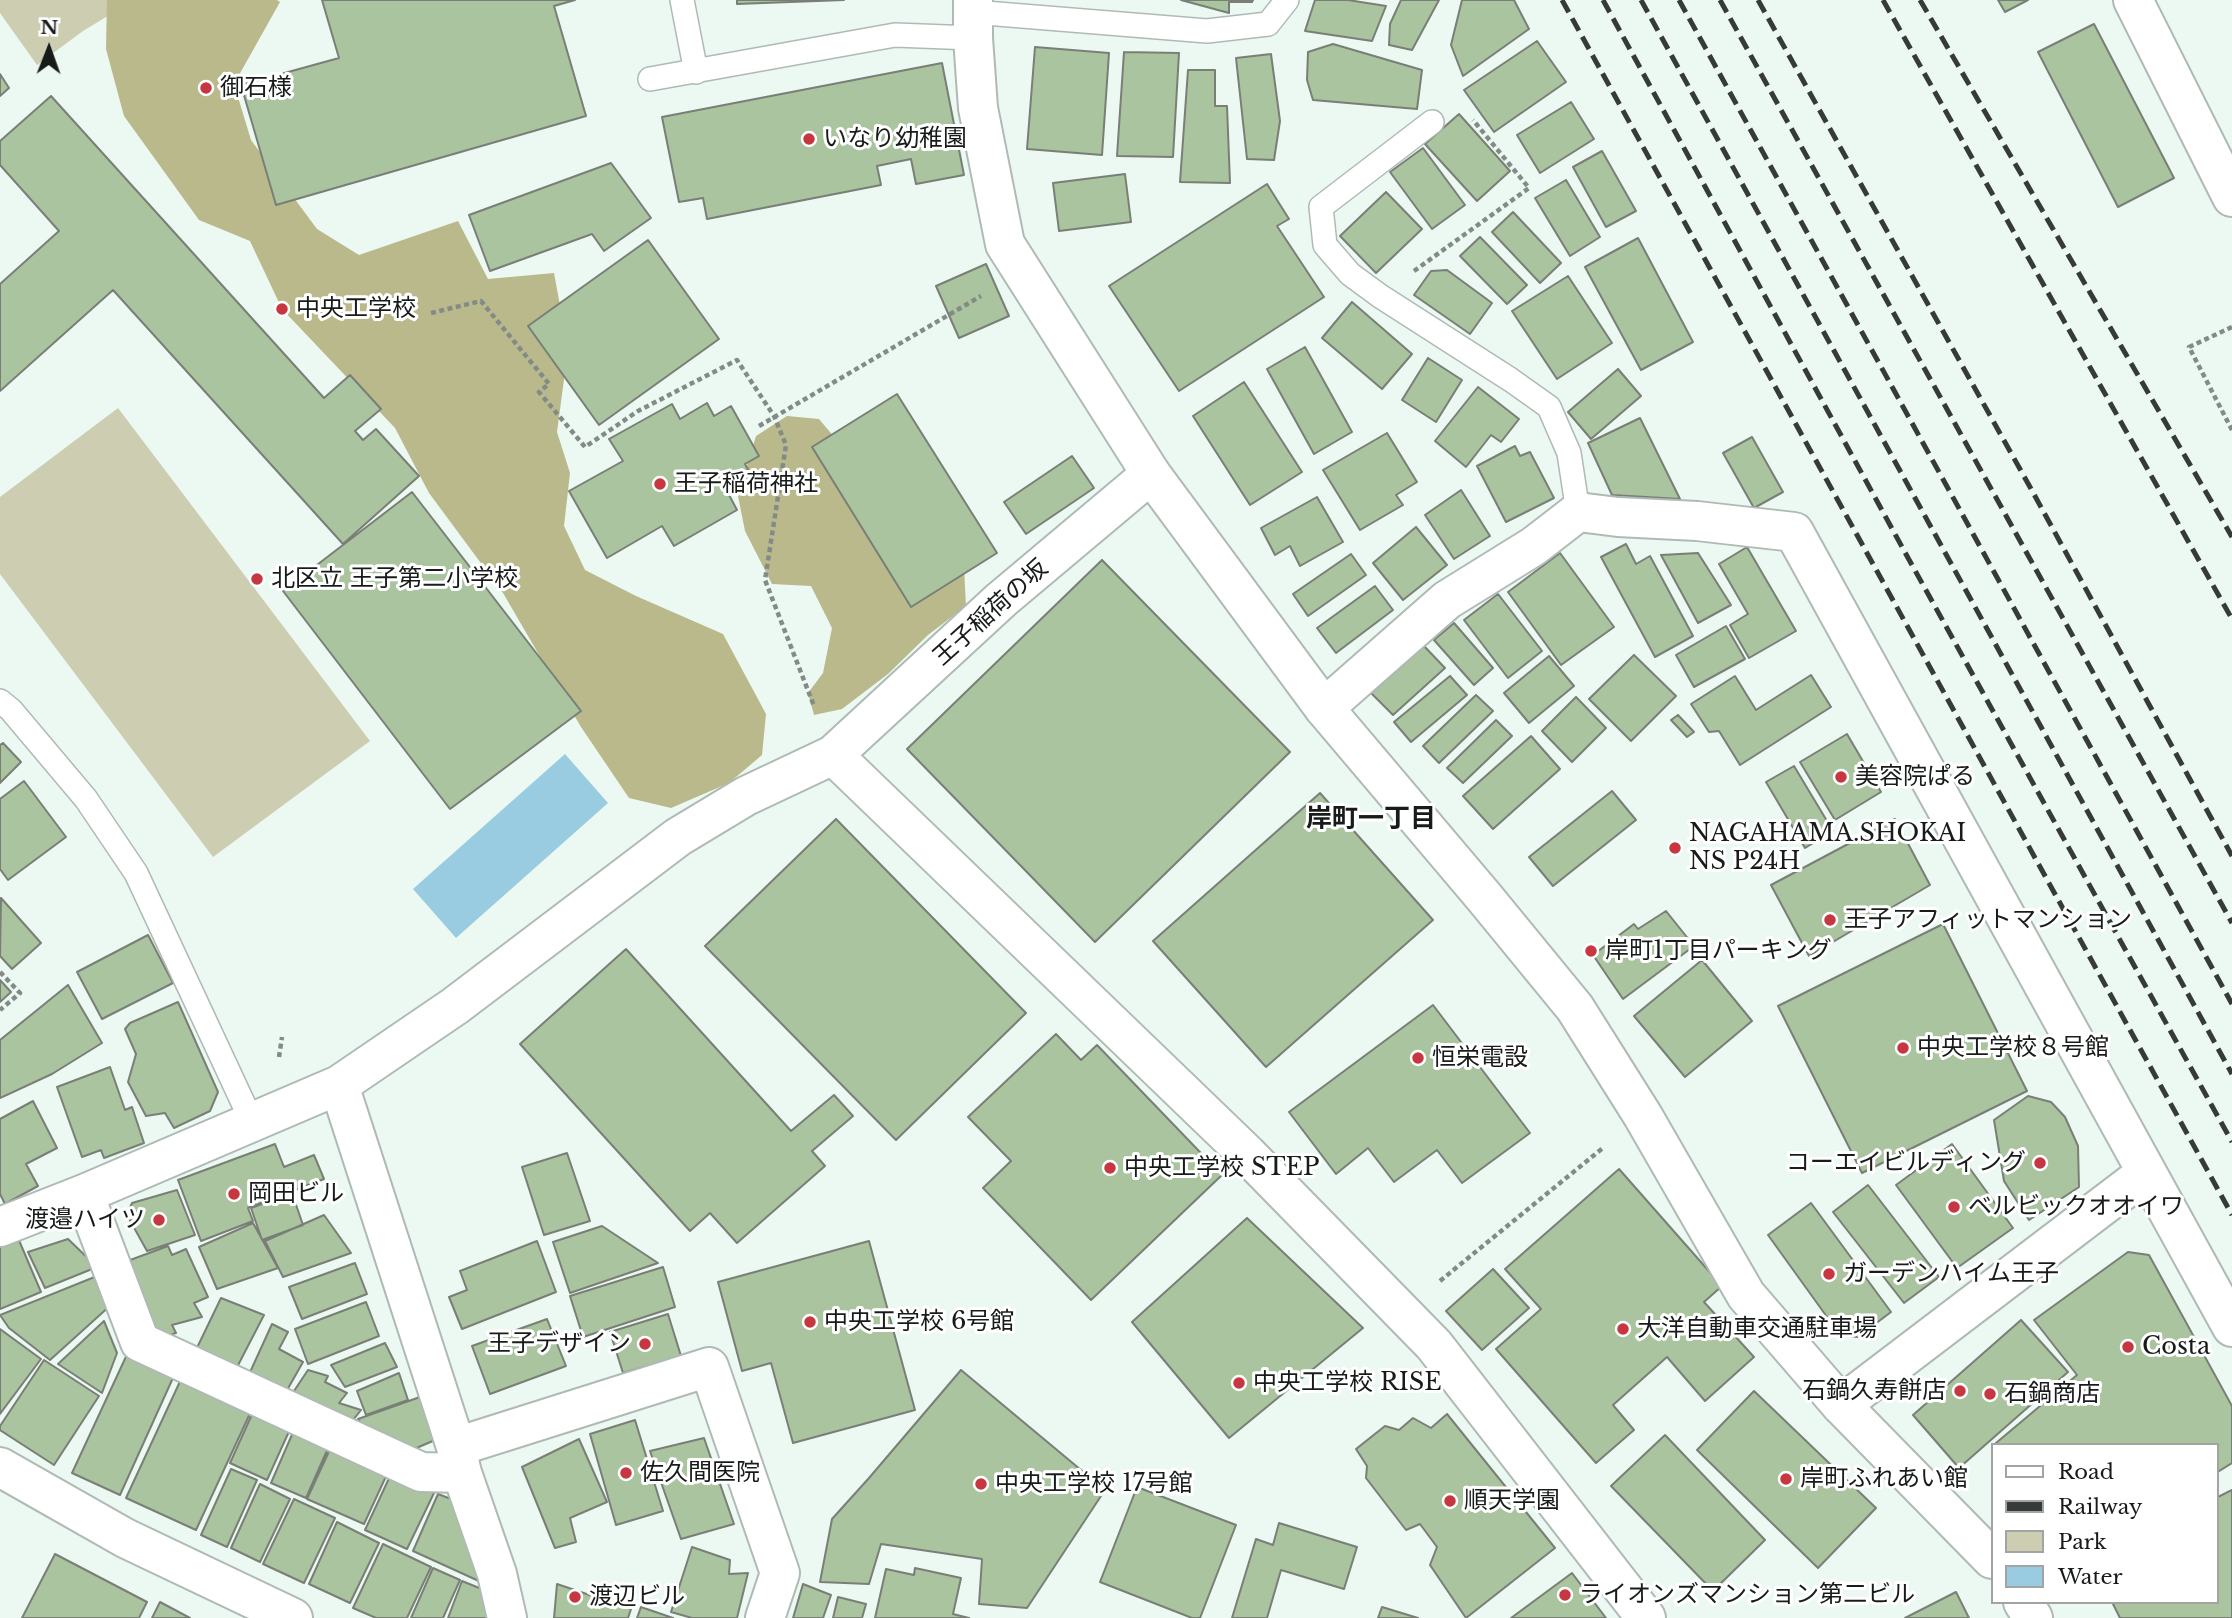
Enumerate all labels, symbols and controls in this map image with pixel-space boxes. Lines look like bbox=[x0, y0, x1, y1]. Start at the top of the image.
north arrow bbox=[14, 14, 84, 84]
text: N bbox=[40, 16, 59, 39]
place label: 御石様 bbox=[220, 74, 292, 102]
marker: 御石様 bbox=[198, 80, 214, 96]
place label: いなり幼稚園 bbox=[823, 125, 967, 153]
marker: いなり幼稚園 bbox=[801, 131, 817, 147]
place label: 中央工学校 bbox=[296, 295, 416, 323]
marker: 中央工学校 bbox=[274, 301, 290, 317]
place label: 王子稲荷神社 bbox=[674, 470, 818, 498]
marker: 王子稲荷神社 bbox=[652, 476, 668, 492]
street label: 王子稲荷の坂 bbox=[928, 554, 1054, 672]
place label: 北区立 王子第二小学校 bbox=[271, 565, 518, 593]
marker: 北区立 王子第二小学校 bbox=[249, 571, 265, 587]
place label: 美容院ぱる bbox=[1855, 763, 1975, 791]
marker: 美容院ぱる bbox=[1833, 769, 1849, 785]
district label: 岸町一丁目 bbox=[1306, 804, 1436, 836]
place label: NAGAHAMA.SHOKAI NS P24H bbox=[1689, 820, 1966, 876]
marker: NAGAHAMA.SHOKAI NS P24H bbox=[1667, 840, 1683, 856]
place label: 王子アフィットマンション bbox=[1844, 906, 2132, 934]
marker: 王子アフィットマンション bbox=[1822, 912, 1838, 928]
place label: 岸町1丁目パーキング bbox=[1605, 937, 1832, 965]
marker: 岸町1丁目パーキング bbox=[1583, 943, 1599, 959]
place label: 中央工学校８号館 bbox=[1917, 1034, 2109, 1062]
marker: 中央工学校８号館 bbox=[1895, 1040, 1911, 1056]
place label: 恒栄電設 bbox=[1432, 1044, 1528, 1072]
marker: 恒栄電設 bbox=[1410, 1050, 1426, 1066]
place label: コーエイビルディング bbox=[1786, 1149, 2026, 1177]
place label: 中央工学校 STEP bbox=[1124, 1154, 1319, 1182]
marker: コーエイビルディング bbox=[2032, 1155, 2048, 1171]
marker: 中央工学校 STEP bbox=[1102, 1160, 1118, 1176]
place label: 岡田ビル bbox=[248, 1180, 344, 1208]
marker: 岡田ビル bbox=[226, 1186, 242, 1202]
place label: ベルビックオオイワ bbox=[1968, 1193, 2184, 1221]
marker: ベルビックオオイワ bbox=[1946, 1199, 1962, 1215]
place label: 渡邉ハイツ bbox=[25, 1206, 145, 1234]
marker: 渡邉ハイツ bbox=[151, 1212, 167, 1228]
place label: ガーデンハイム王子 bbox=[1843, 1260, 2059, 1288]
marker: ガーデンハイム王子 bbox=[1821, 1266, 1837, 1282]
place label: 中央工学校 6号館 bbox=[824, 1308, 1014, 1336]
marker: 中央工学校 6号館 bbox=[802, 1314, 818, 1330]
place label: 大洋自動車交通駐車場 bbox=[1637, 1315, 1877, 1343]
marker: 大洋自動車交通駐車場 bbox=[1615, 1321, 1631, 1337]
place label: 王子デザイン bbox=[487, 1330, 631, 1358]
place label: Costa bbox=[2142, 1333, 2210, 1361]
marker: 王子デザイン bbox=[637, 1336, 653, 1352]
marker: Costa bbox=[2120, 1339, 2136, 1355]
place label: 中央工学校 RISE bbox=[1253, 1369, 1442, 1397]
marker: 中央工学校 RISE bbox=[1231, 1375, 1247, 1391]
place label: 石鍋久寿餅店 bbox=[1802, 1377, 1946, 1405]
place label: 石鍋商店 bbox=[2004, 1380, 2100, 1408]
marker: 石鍋久寿餅店 bbox=[1952, 1383, 1968, 1399]
marker: 石鍋商店 bbox=[1982, 1386, 1998, 1402]
legend bbox=[1990, 1443, 2218, 1604]
place label: 佐久間医院 bbox=[640, 1459, 760, 1487]
text: Road bbox=[2058, 1459, 2114, 1485]
marker: 佐久間医院 bbox=[618, 1465, 634, 1481]
place label: 岸町ふれあい館 bbox=[1800, 1465, 1968, 1493]
place label: 中央工学校 17号館 bbox=[995, 1470, 1193, 1498]
marker: 岸町ふれあい館 bbox=[1778, 1471, 1794, 1487]
marker: 中央工学校 17号館 bbox=[973, 1476, 989, 1492]
place label: 順天学園 bbox=[1464, 1487, 1560, 1515]
marker: 順天学園 bbox=[1442, 1493, 1458, 1509]
text: Railway bbox=[2058, 1494, 2142, 1520]
text: Park bbox=[2058, 1529, 2107, 1555]
text: Water bbox=[2058, 1564, 2122, 1590]
place label: ライオンズマンション第二ビル bbox=[1579, 1581, 1915, 1609]
place label: 渡辺ビル bbox=[589, 1583, 685, 1611]
marker: ライオンズマンション第二ビル bbox=[1557, 1587, 1573, 1603]
marker: 渡辺ビル bbox=[567, 1589, 583, 1605]

